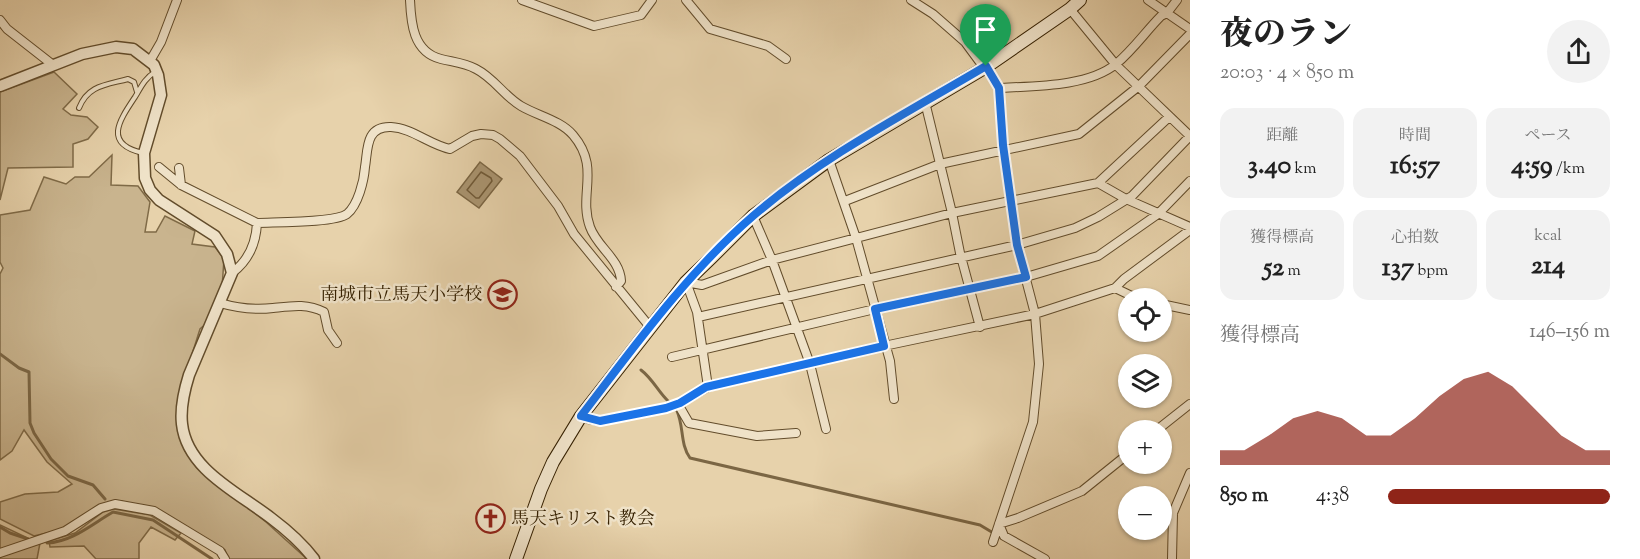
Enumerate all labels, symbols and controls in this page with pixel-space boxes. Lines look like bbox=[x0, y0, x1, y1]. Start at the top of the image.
pin bbox=[960, 4, 1011, 66]
text: 夜のラン bbox=[1220, 12, 1352, 60]
icon: arrive bbox=[969, 13, 1002, 46]
button: share bbox=[1547, 20, 1610, 83]
text: 20:03 · 4 × 850 m bbox=[1220, 59, 1354, 88]
text: 距離 bbox=[1266, 125, 1298, 148]
text: 時間 bbox=[1399, 125, 1431, 148]
text: ペース bbox=[1524, 125, 1572, 148]
text: 3.40 bbox=[1247, 148, 1291, 185]
text: 16:57 bbox=[1390, 148, 1440, 185]
text: 4:59 bbox=[1511, 148, 1553, 185]
text: km bbox=[1291, 158, 1317, 181]
text: /km bbox=[1553, 158, 1585, 181]
text: kcal bbox=[1534, 225, 1562, 248]
text: 獲得標高 bbox=[1250, 227, 1314, 250]
text: 心拍数 bbox=[1391, 227, 1439, 250]
text: 214 bbox=[1531, 248, 1565, 285]
text: 52 bbox=[1263, 250, 1284, 287]
text: 137 bbox=[1382, 250, 1414, 287]
text: m bbox=[1284, 260, 1301, 283]
text: bpm bbox=[1414, 260, 1448, 283]
school or university icon: 南城市立馬天小学校 bbox=[487, 278, 519, 310]
place label: 南城市立馬天小学校 bbox=[320, 283, 482, 309]
map controls bbox=[1118, 288, 1172, 540]
button: locate bbox=[1118, 288, 1172, 342]
text: 146–156 m bbox=[1529, 318, 1610, 347]
text: 獲得標高 bbox=[1220, 322, 1300, 351]
button: layers bbox=[1118, 354, 1172, 408]
button: + bbox=[1118, 420, 1172, 474]
text: 850 m bbox=[1220, 482, 1268, 511]
text: 4:38 bbox=[1316, 482, 1349, 511]
button: − bbox=[1118, 486, 1172, 540]
church icon: 馬天キリスト教会 bbox=[474, 502, 506, 534]
place label: 馬天キリスト教会 bbox=[511, 507, 655, 533]

